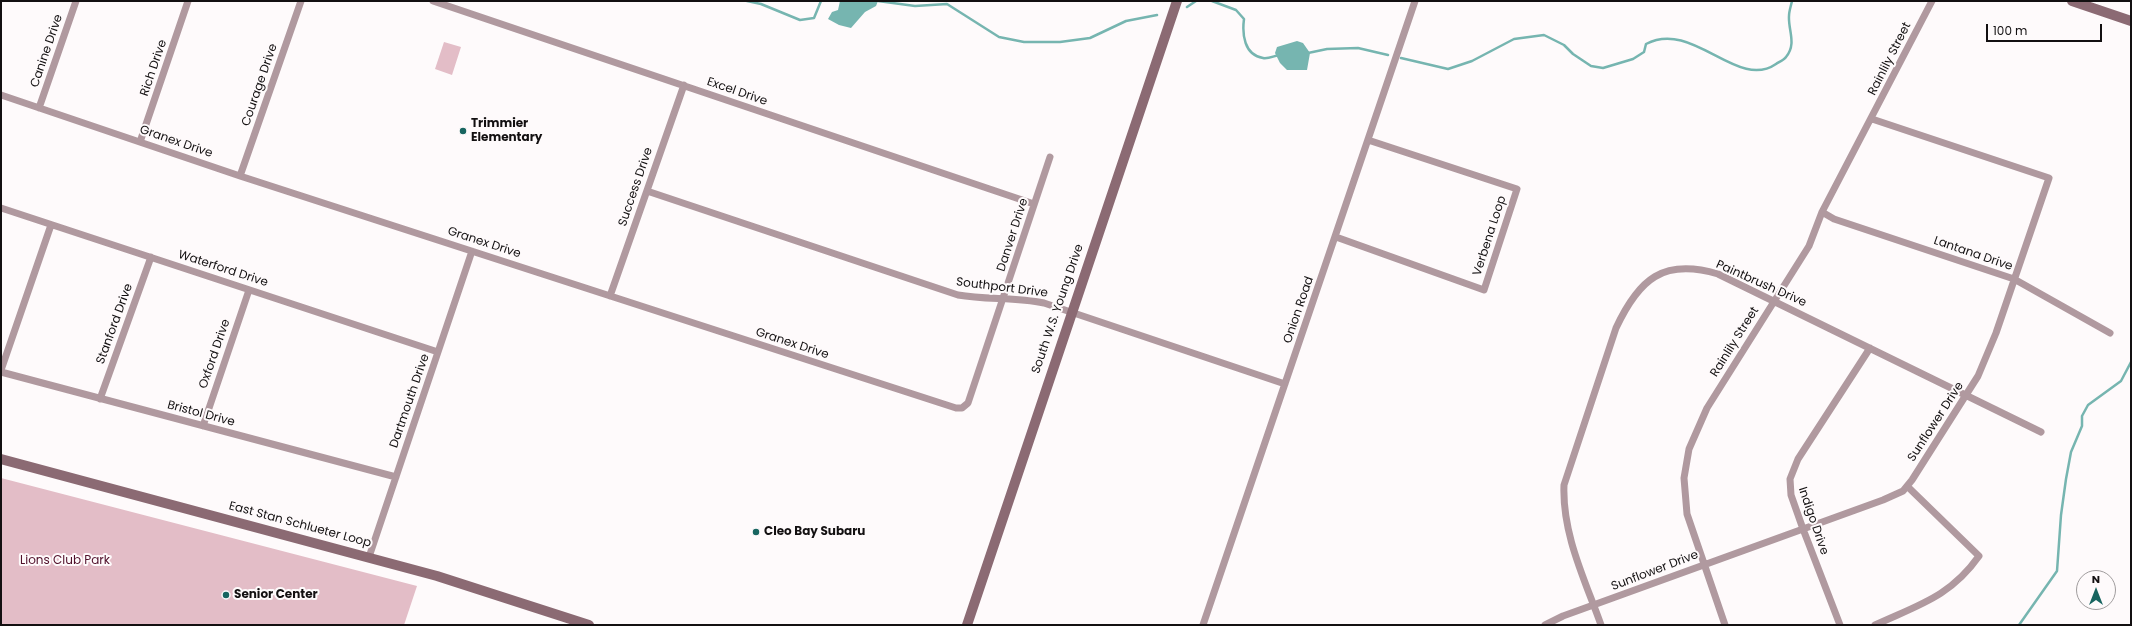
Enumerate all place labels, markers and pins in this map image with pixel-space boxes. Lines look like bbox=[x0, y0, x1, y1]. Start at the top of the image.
place label: Trimmier Elementary bbox=[471, 117, 542, 145]
marker: Trimmier Elementary bbox=[458, 126, 468, 136]
place label: Cleo Bay Subaru bbox=[764, 525, 865, 539]
marker: Cleo Bay Subaru bbox=[751, 527, 761, 537]
place label: Senior Center bbox=[234, 588, 318, 602]
marker: Senior Center bbox=[221, 590, 231, 600]

